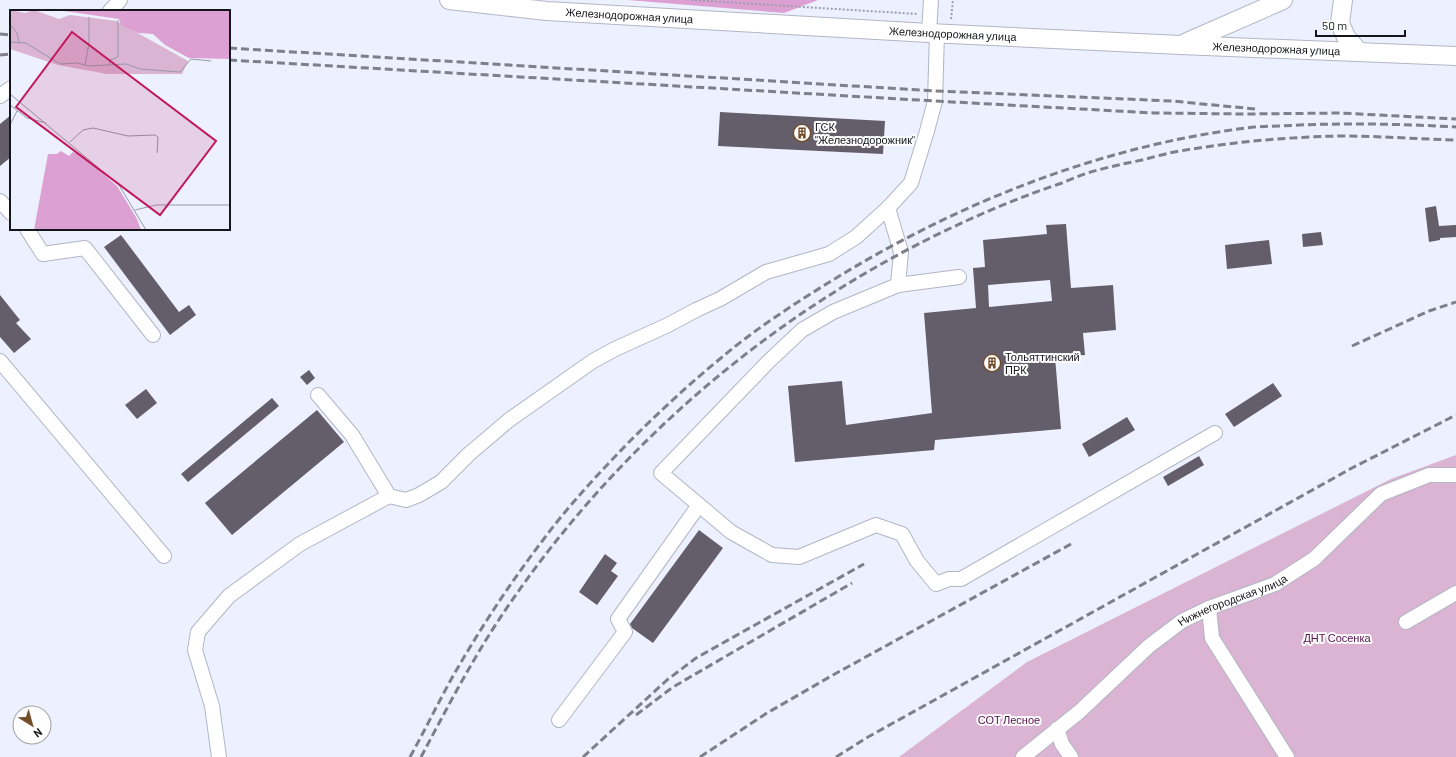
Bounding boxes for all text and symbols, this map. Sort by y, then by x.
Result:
street label: Железнодорожная улица [565,5,694,25]
inset map [10,10,230,230]
scale bar [1316,12,1405,38]
text: 50 m [1322,18,1347,32]
street label: Железнодорожная улица [889,24,1018,43]
street label: Железнодорожная улица [1212,39,1341,57]
place label: ГСК "Железнодорожник" [815,120,915,146]
building icon: ГСК "Железнодорожник" [792,123,812,143]
place label: Тольяттинский ПРК [1005,350,1080,376]
building icon: Тольяттинский ПРК [982,353,1002,373]
street label: Нижнегородская улица [1175,571,1290,628]
park label: ДНТ Сосенка [1303,631,1371,644]
north arrow [12,705,52,745]
park label: СОТ Лесное [978,713,1040,726]
text: N [31,726,45,741]

